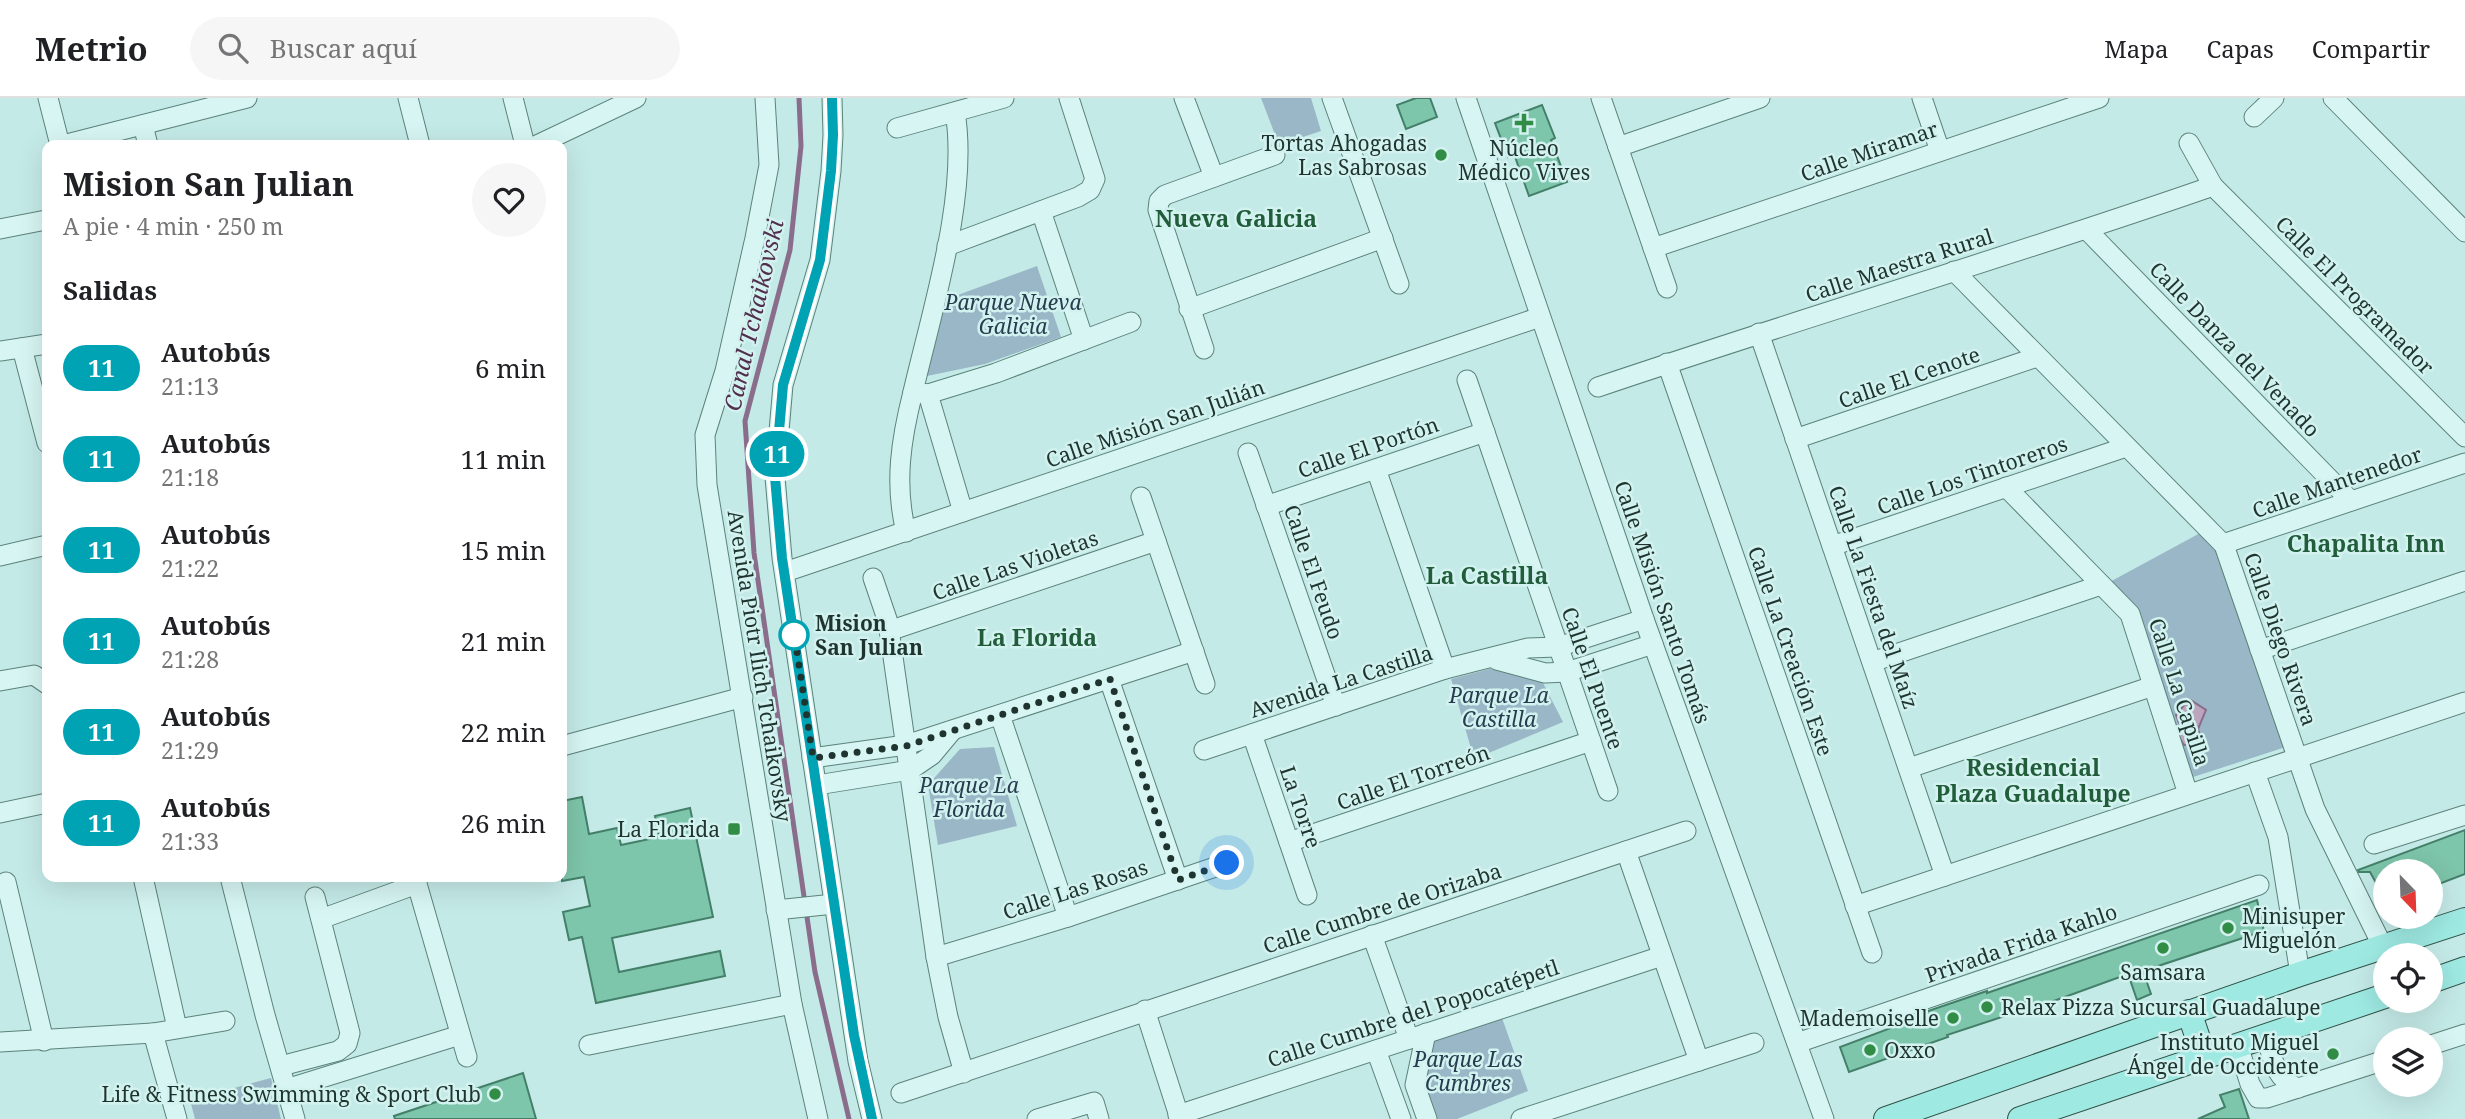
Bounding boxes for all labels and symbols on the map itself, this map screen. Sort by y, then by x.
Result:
marker: Núcleo Médico Vives [1514,113,1534,133]
street label: Calle Miramar [1797,114,1942,188]
place label: Tortas Ahogadas Las Sabrosas [1261,129,1427,181]
place label: Núcleo Médico Vives [1458,134,1590,186]
marker: Tortas Ahogadas Las Sabrosas [1433,147,1449,163]
district label: Nueva Galicia [1155,202,1317,234]
street label: Calle El Programador [2270,210,2440,380]
water label: Canal Tchaikovski [715,216,791,414]
street label: Calle Maestra Rural [1802,221,1997,309]
street label: Calle Danza del Venado [2144,255,2326,443]
park label: Parque Nueva Galicia [943,288,1082,340]
street label: Calle El Cenote [1835,340,1983,414]
street label: Calle Misión San Julián [1042,372,1268,474]
street label: Calle El Portón [1294,410,1442,484]
street label: Calle Los Tintoreros [1873,429,2071,521]
line badge: 11 [746,431,808,477]
street label: Calle Mantenedor [2248,440,2426,524]
street label: Calle Misión Santo Tomás [1608,477,1718,727]
street label: Calle La Fiesta del Maíz [1823,482,1925,712]
street label: Calle El Feudo [1278,501,1350,643]
street label: Avenida Piotr Ilich Tchaikovsky [721,508,799,824]
street label: Calle Las Violetas [928,523,1102,607]
district label: Chapalita Inn [2287,527,2445,559]
street label: Calle La Creación Este [1742,542,1840,760]
street label: Calle Diego Rivera [2238,549,2324,729]
district label: La Castilla [1426,559,1548,591]
street label: Calle El Puente [1556,603,1630,753]
place label: Mision San Julian [815,609,923,661]
street label: Calle La Capilla [2143,614,2217,770]
marker: Mision San Julian [779,620,809,650]
district label: La Florida [977,621,1097,653]
street label: Avenida La Castilla [1246,638,1436,724]
park label: Parque La Castilla [1448,681,1550,733]
street label: Calle El Torreón [1333,738,1493,816]
district label: Residencial Plaza Guadalupe [1935,751,2131,809]
street label: La Torre [1274,762,1328,852]
park label: Parque La Florida [918,771,1020,823]
place label: La Florida [617,815,720,843]
marker: La Florida [726,821,742,837]
your location [1209,845,1244,880]
street label: Calle Las Rosas [999,852,1151,926]
street label: Calle Cumbre de Orizaba [1259,856,1505,960]
north arrow [2373,859,2443,929]
street label: Privada Frida Kahlo [1921,897,2121,989]
place label: Minisuper Miguelón [2242,902,2346,954]
marker: Minisuper Miguelón [2220,920,2236,936]
marker: Samsara [2155,940,2171,956]
street label: Calle Cumbre del Popocatépetl [1264,952,1563,1073]
place label: Samsara [2120,958,2206,986]
place label: Relax Pizza Sucursal Guadalupe [2001,993,2321,1021]
marker: Relax Pizza Sucursal Guadalupe [1979,999,1995,1015]
place label: Mademoiselle [1800,1004,1939,1032]
marker: Mademoiselle [1945,1010,1961,1026]
place label: Instituto Miguel Ángel de Occidente [2127,1028,2319,1080]
place label: Oxxo [1884,1036,1936,1064]
marker: Oxxo [1862,1042,1878,1058]
park label: Parque Las Cumbres [1412,1045,1523,1097]
marker: Instituto Miguel Ángel de Occidente [2325,1046,2341,1062]
place label: Life & Fitness Swimming & Sport Club [101,1080,481,1108]
marker: Life & Fitness Swimming & Sport Club [487,1086,503,1102]

